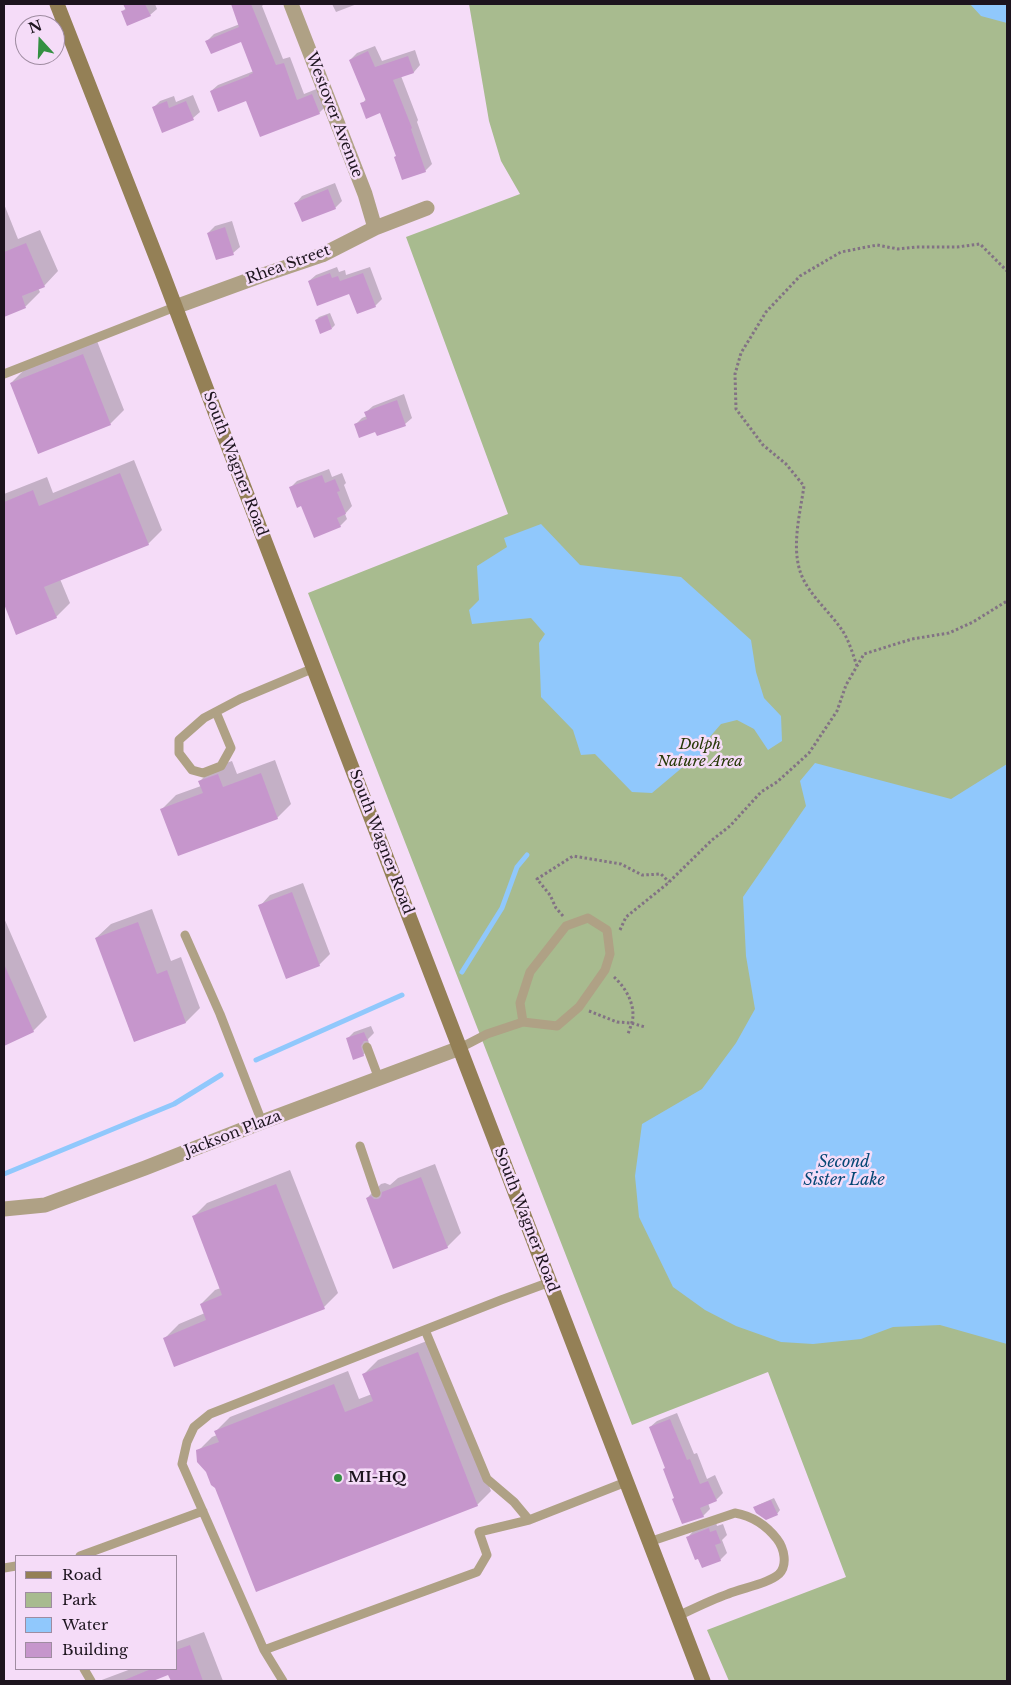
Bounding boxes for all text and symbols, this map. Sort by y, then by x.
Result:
north arrow [15,15,65,65]
text: N [26,16,44,38]
street label: Westover Avenue [302,50,366,180]
street label: Rhea Street [243,241,333,289]
street label: South Wagner Road [199,389,271,539]
park label: Dolph Nature Area [657,736,743,771]
street label: South Wagner Road [345,767,417,917]
street label: Jackson Plaza [182,1107,284,1161]
street label: South Wagner Road [490,1145,562,1295]
water label: Second Sister Lake [803,1152,885,1190]
place label: MI-HQ [348,1469,406,1487]
marker: MI-HQ [332,1472,344,1484]
legend [15,1555,178,1670]
text: Road [62,1565,102,1584]
text: Park [62,1590,97,1609]
text: Water [62,1615,108,1634]
text: Building [62,1640,128,1659]

